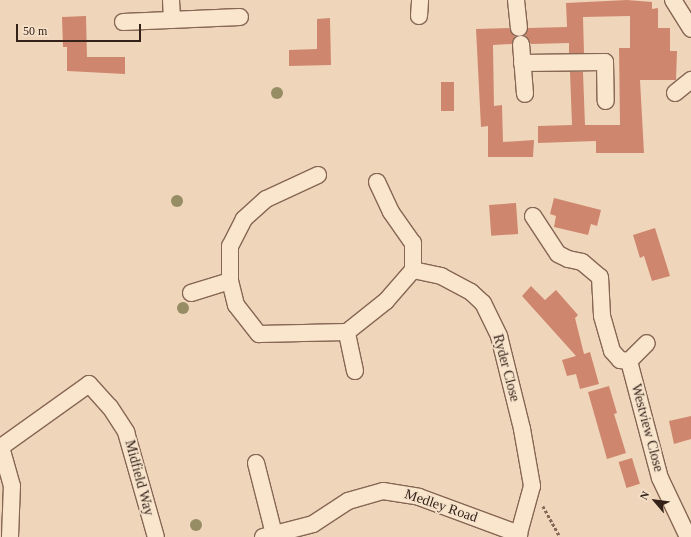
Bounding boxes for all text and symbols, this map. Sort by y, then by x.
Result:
scale bar [18,16,143,42]
text: 50 m [23,24,47,38]
street label: Ryder Close [489,332,523,404]
street label: Westview Close [627,382,667,474]
street label: Midfield Way [121,438,157,518]
north arrow [635,481,675,521]
street label: Medley Road [402,486,480,526]
text: N [637,489,652,502]

